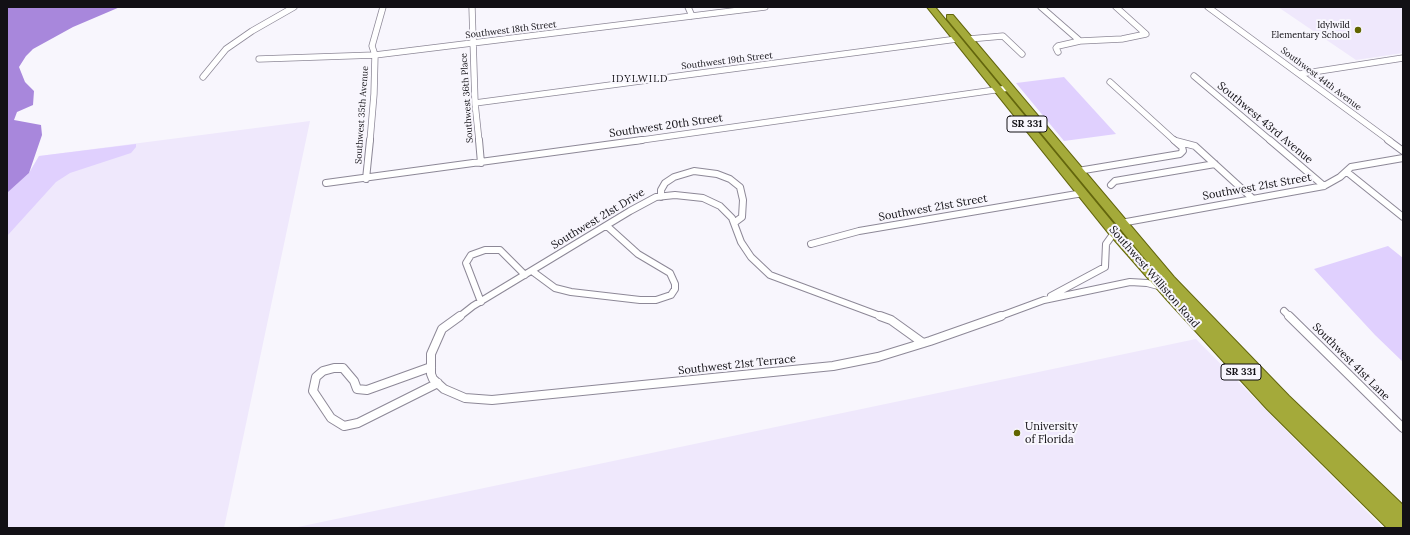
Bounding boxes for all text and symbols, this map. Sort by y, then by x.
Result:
street label: Southwest 18th Street [465,19,557,41]
place label: Idylwild Elementary School [1271,20,1350,41]
marker: Idylwild Elementary School [1353,25,1363,35]
street label: Southwest 44th Avenue [1279,45,1363,113]
street label: Southwest 19th Street [681,50,773,72]
street label: Southwest 36th Place [458,53,476,143]
street label: Southwest 35th Avenue [353,66,371,164]
district label: IDYLWILD [612,73,668,85]
street label: Southwest 43rd Avenue [1215,79,1315,167]
street label: Southwest 20th Street [608,111,724,141]
road number: SR 331 [1007,116,1047,132]
street label: Southwest 21st Street [1202,171,1312,203]
street label: Southwest 21st Drive [549,186,647,252]
street label: Southwest 21st Street [878,192,988,224]
street label: Southwest Williston Road [1106,223,1202,331]
street label: Southwest 41st Lane [1310,321,1392,403]
street label: Southwest 21st Terrace [677,352,797,378]
road number: SR 331 [1221,364,1261,380]
place label: University of Florida [1025,420,1078,446]
marker: University of Florida [1012,428,1022,438]

